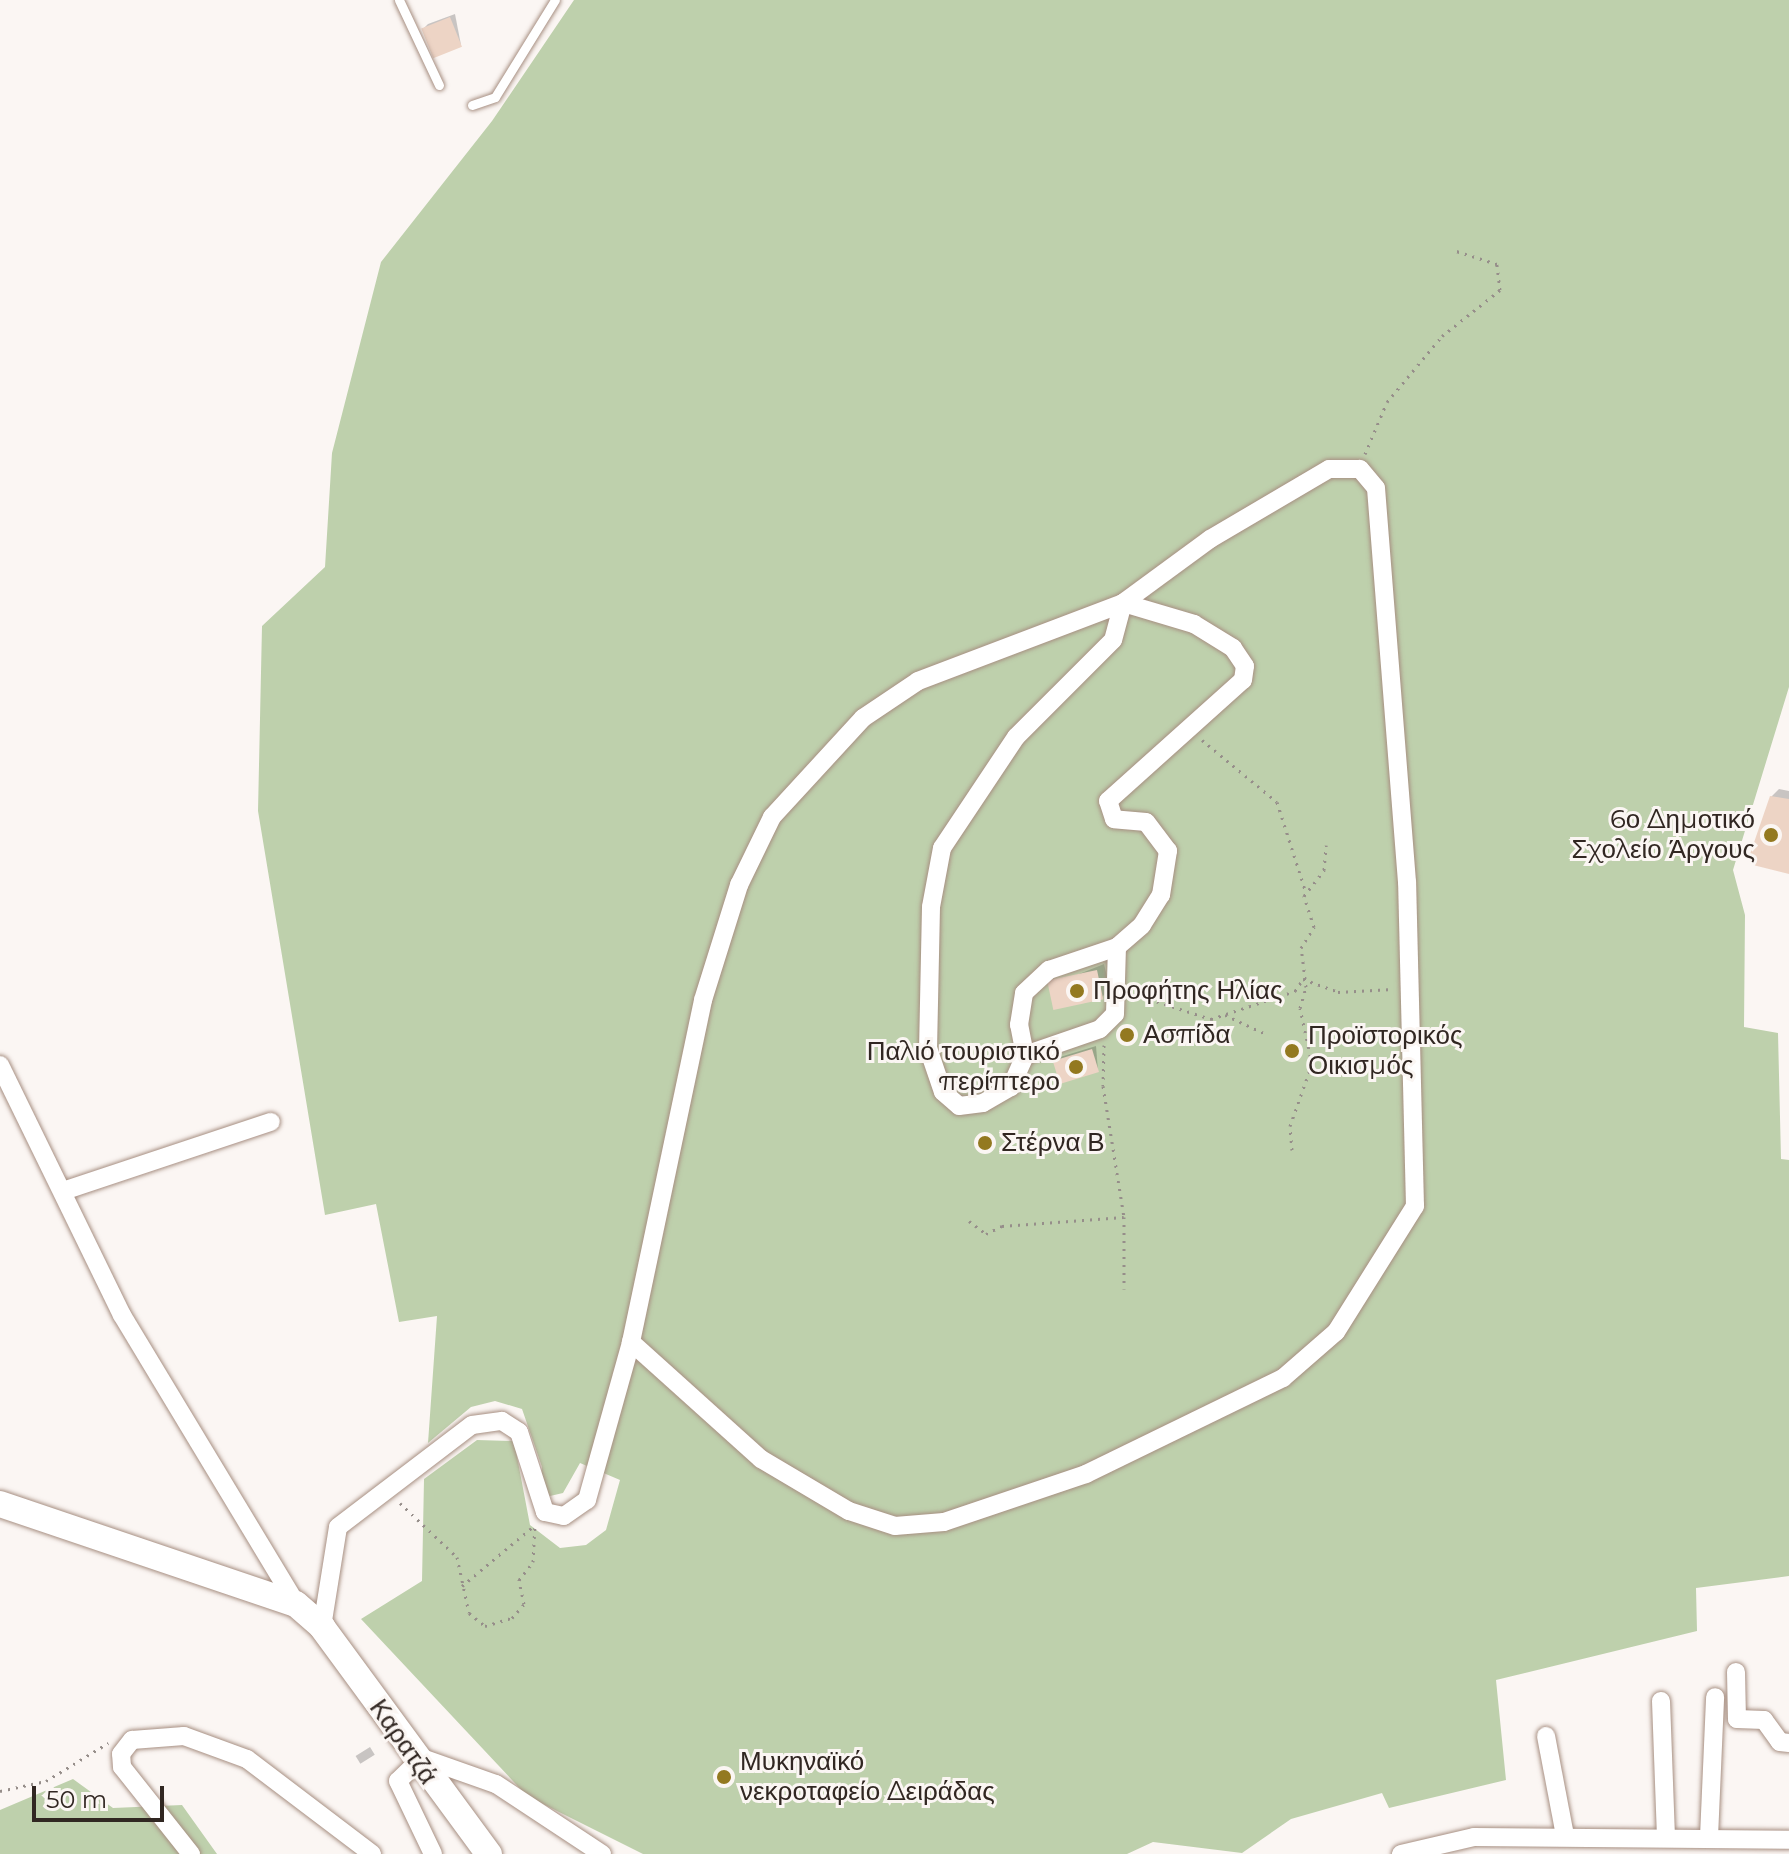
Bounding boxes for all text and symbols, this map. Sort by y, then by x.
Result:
place label: 6ο Δημοτικό Σχολείο Άργους [1571,804,1755,866]
marker: 6ο Δημοτικό Σχολείο Άργους [1762,826,1780,844]
place label: Προφήτης Ηλίας [1093,975,1283,1007]
marker: Προφήτης Ηλίας [1068,982,1086,1000]
place label: Ασπίδα [1143,1019,1230,1051]
place label: Προϊστορικός Οικισμός [1308,1020,1462,1082]
marker: Ασπίδα [1118,1026,1136,1044]
place label: Παλιό τουριστικό περίπτερο [867,1036,1060,1098]
marker: Προϊστορικός Οικισμός [1283,1042,1301,1060]
marker: Παλιό τουριστικό περίπτερο [1067,1058,1085,1076]
place label: Στέρνα Β [1001,1127,1105,1159]
marker: Στέρνα Β [976,1134,994,1152]
street label: Καρατζά [363,1694,443,1790]
place label: Μυκηναϊκό νεκροταφείο Δειράδας [740,1746,995,1808]
marker: Μυκηναϊκό νεκροταφείο Δειράδας [715,1768,733,1786]
scale bar [36,1770,168,1820]
text: 50 m [46,1785,107,1814]

